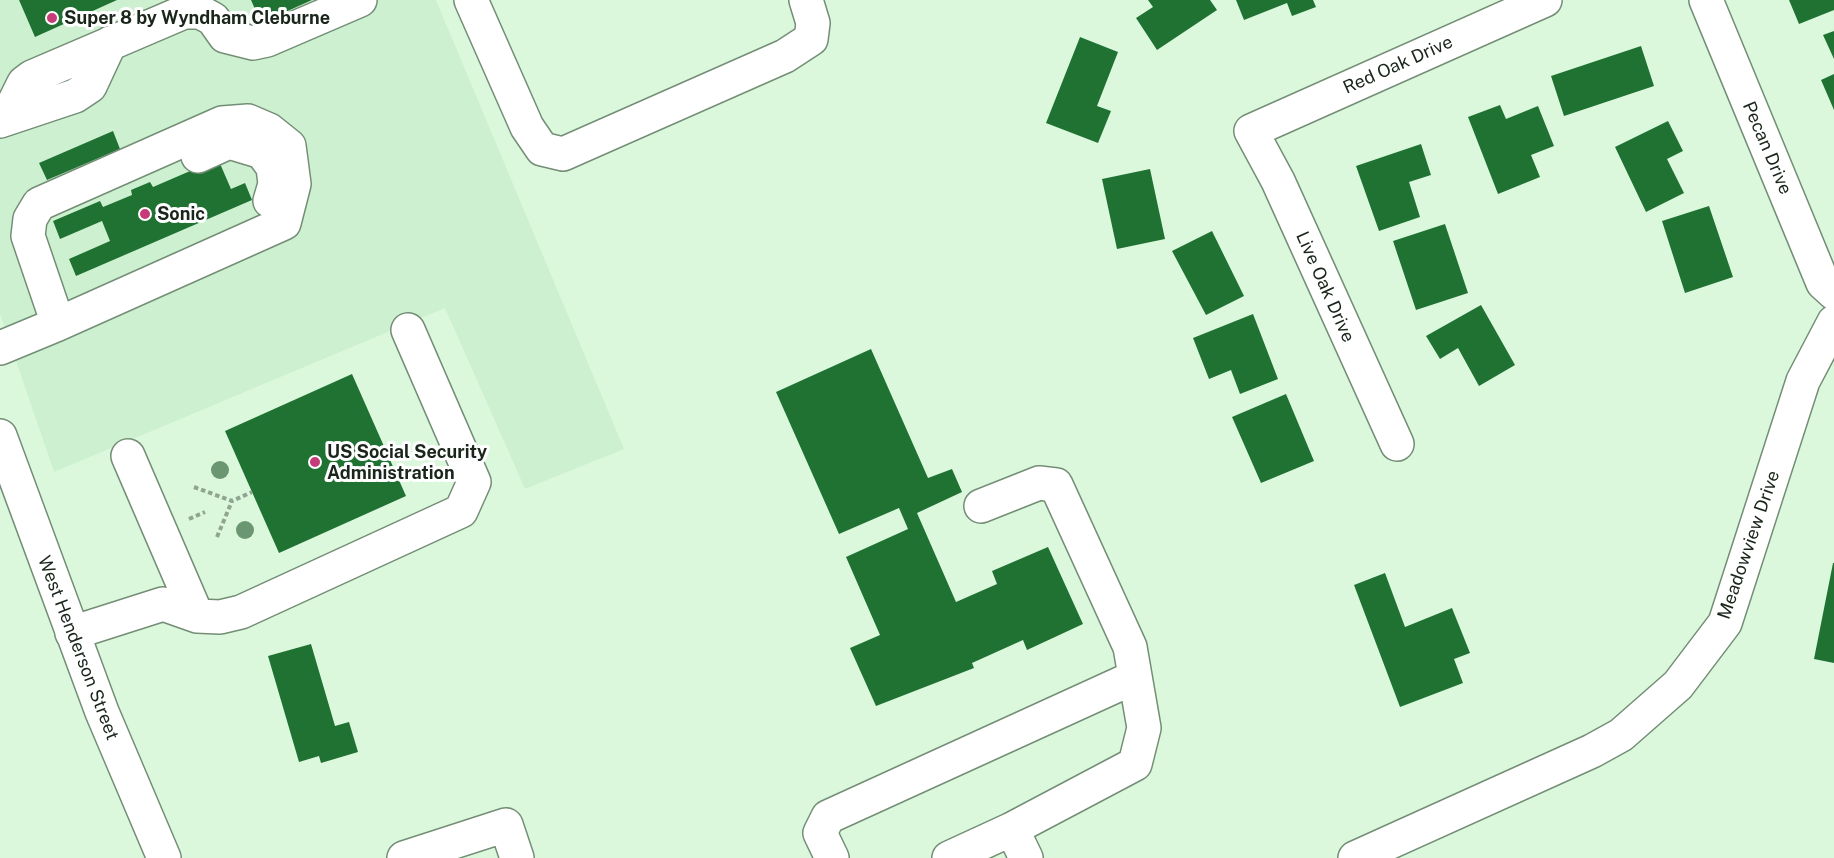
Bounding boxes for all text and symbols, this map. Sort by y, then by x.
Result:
place label: Super 8 by Wyndham Cleburne [64,7,330,29]
marker: Super 8 by Wyndham Cleburne [45,11,59,25]
street label: Red Oak Drive [1340,31,1456,99]
street label: Pecan Drive [1738,98,1796,198]
place label: Sonic [157,203,205,225]
marker: Sonic [138,207,152,221]
street label: Live Oak Drive [1291,228,1359,346]
place label: US Social Security Administration [327,441,487,484]
marker: US Social Security Administration [308,455,322,469]
street label: Meadowview Drive [1713,468,1785,622]
street label: West Henderson Street [33,553,123,743]

